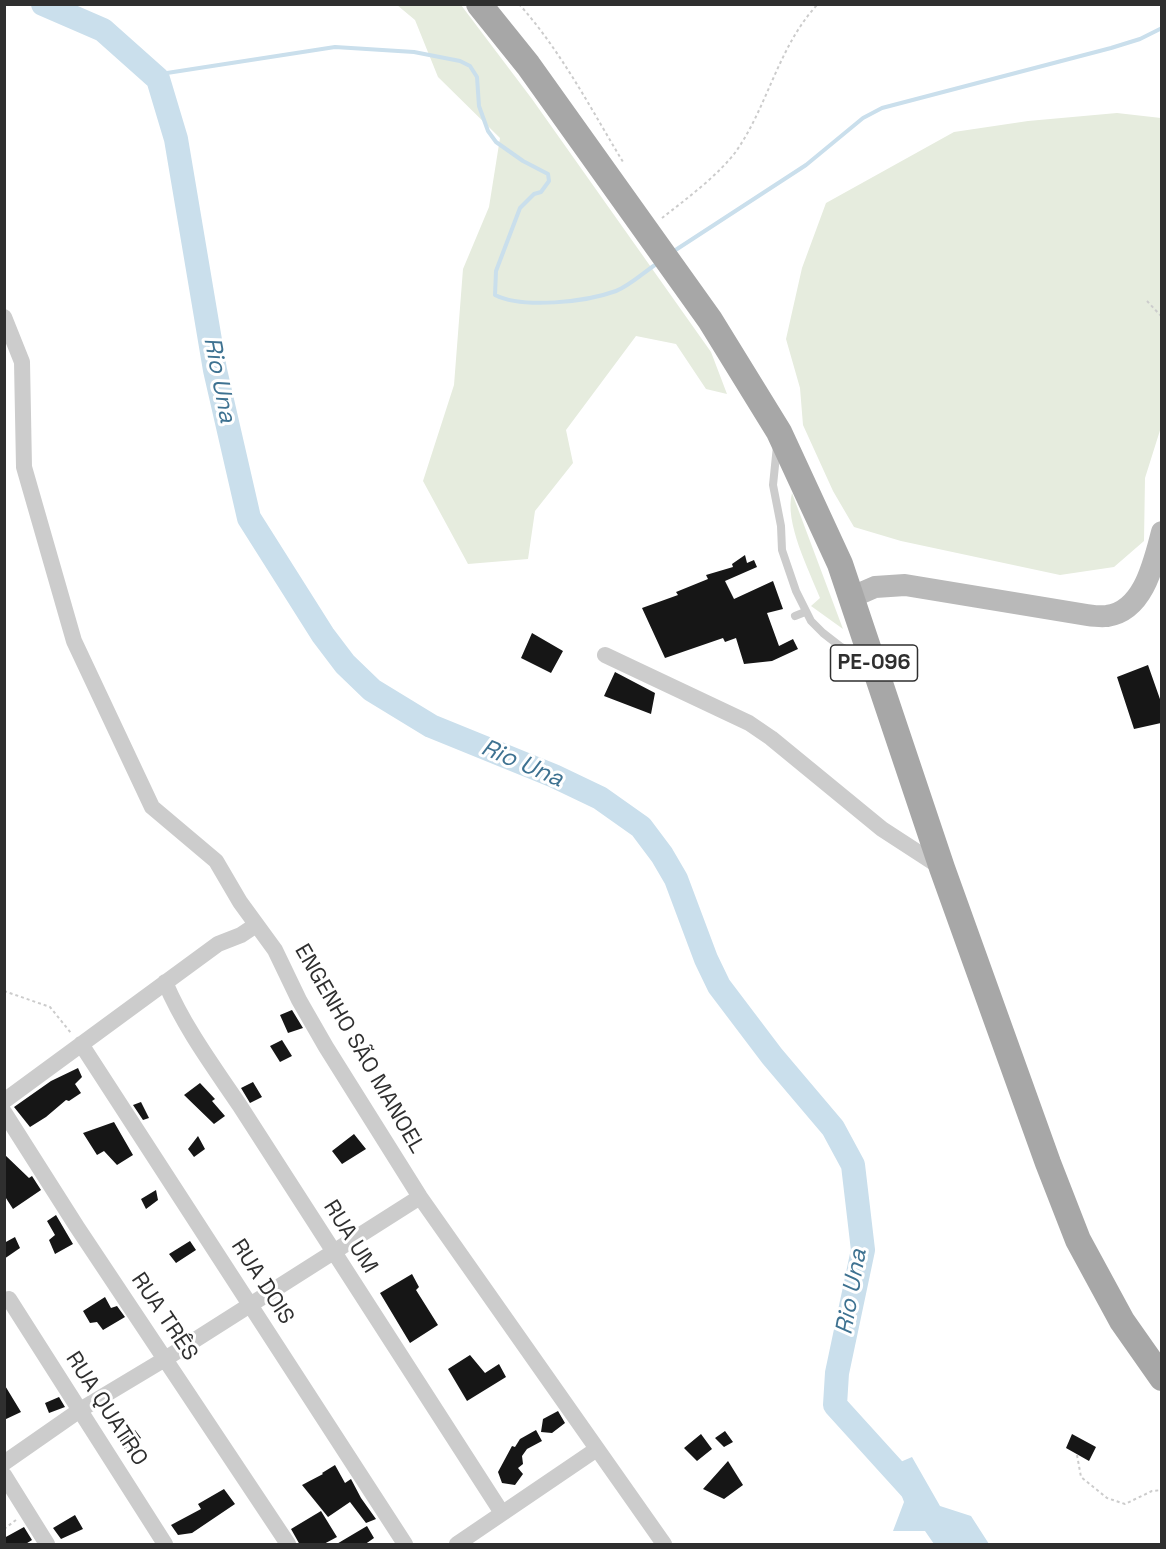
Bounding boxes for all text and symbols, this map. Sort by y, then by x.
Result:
water label: Rio Una [197,335,241,425]
road number: PE-096 [830,645,918,681]
water label: Rio Una [477,734,567,794]
street label: ENGENHO SÃO MANOEL [288,940,430,1158]
street label: RUA UM [317,1195,383,1279]
street label: RUA DOIS [225,1235,299,1329]
water label: Rio Una [830,1247,874,1337]
street label: RUA TRÊS [125,1268,203,1366]
street label: RUA QUATRO [59,1347,153,1471]

